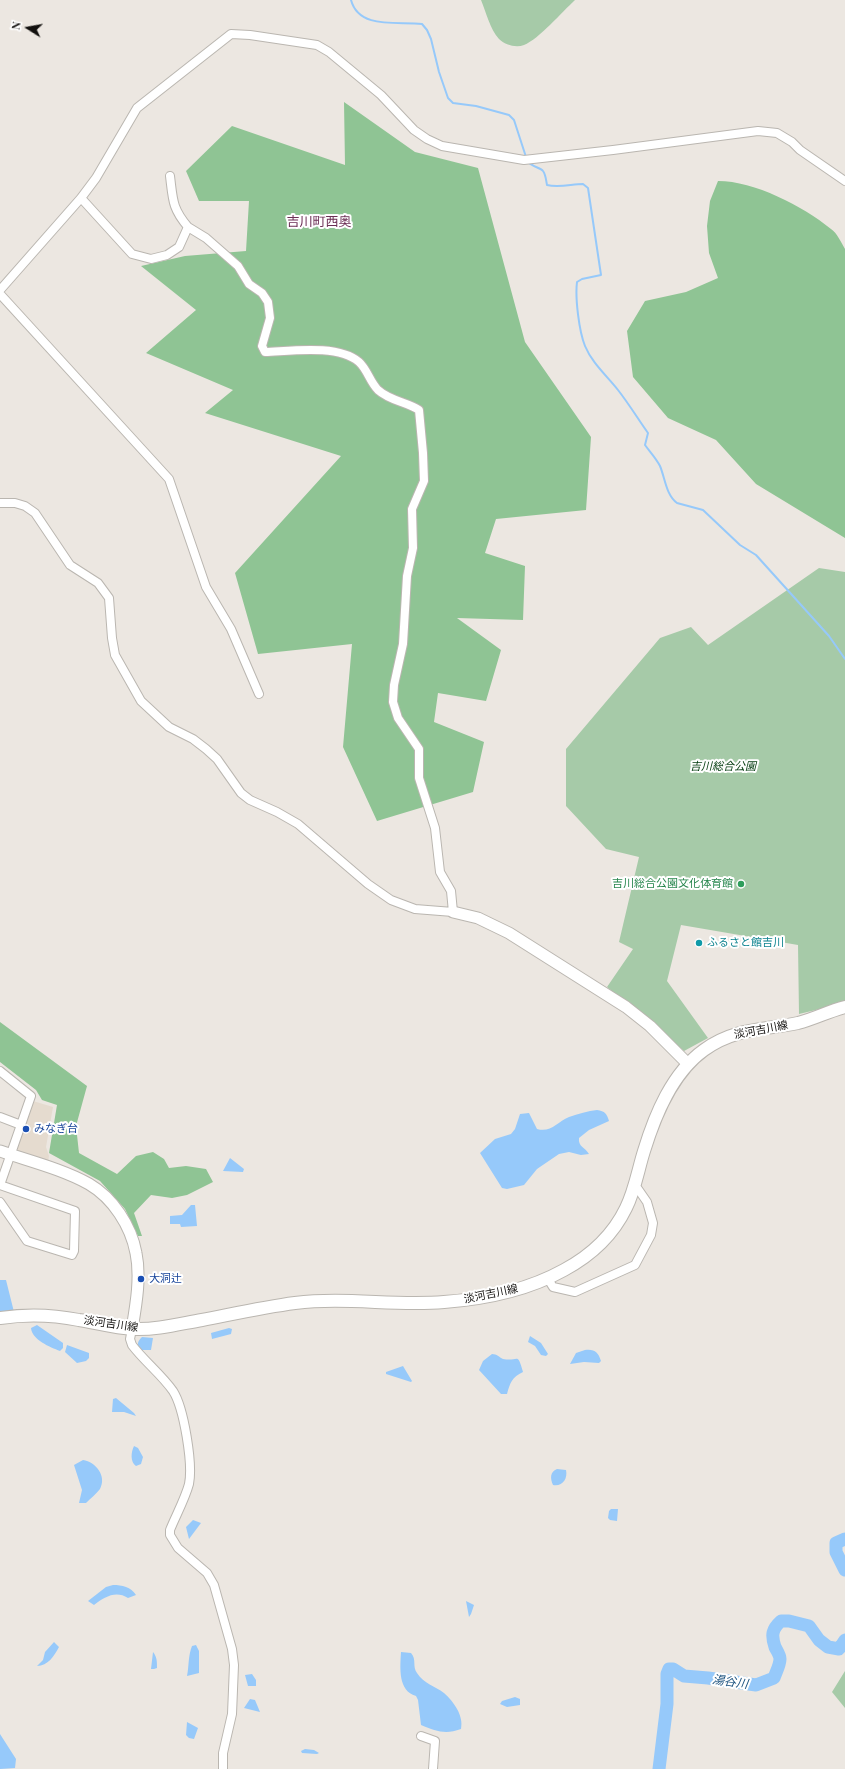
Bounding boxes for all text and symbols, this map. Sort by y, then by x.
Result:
north arrow [8,8,48,48]
text: N [8,20,24,31]
district label: 吉川町西奥 [287,214,351,230]
park label: 吉川総合公園 [690,760,756,774]
place label: 吉川総合公園文化体育館 [612,877,733,891]
marker: 吉川総合公園文化体育館 [736,879,746,889]
place label: ふるさと館吉川 [707,936,784,950]
marker: ふるさと館吉川 [694,938,704,948]
street label: 淡河吉川線 [733,1018,789,1042]
place label: みなぎ台 [34,1122,78,1136]
marker: みなぎ台 [21,1124,31,1134]
place label: 大洞辻 [149,1272,182,1286]
marker: 大洞辻 [136,1274,146,1284]
street label: 淡河吉川線 [463,1282,519,1306]
street label: 淡河吉川線 [83,1314,139,1334]
water label: 湯谷川 [711,1672,749,1692]

